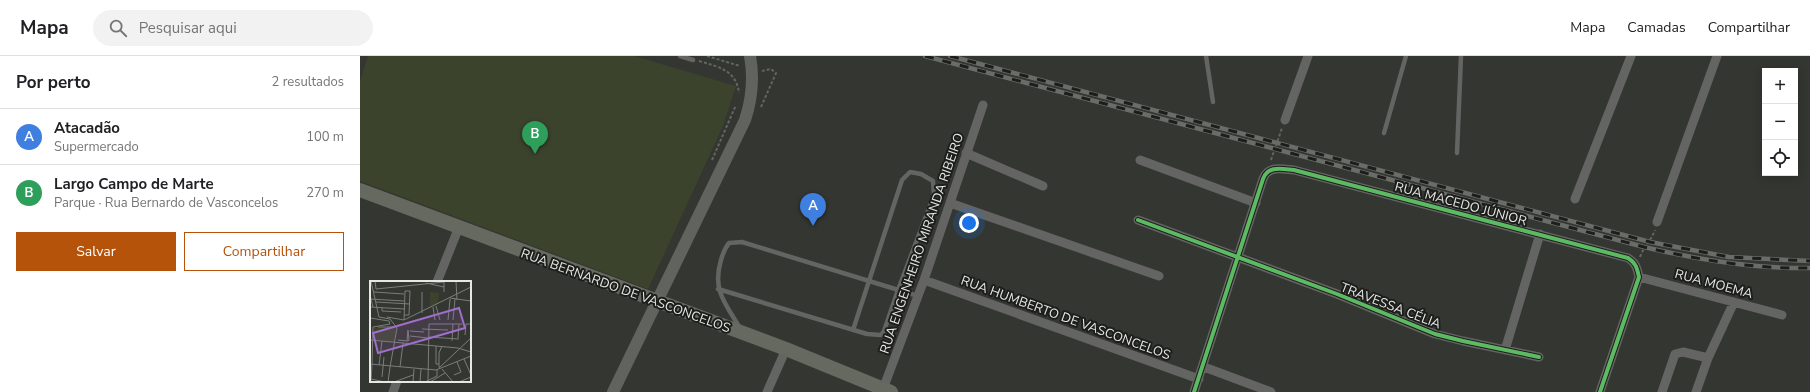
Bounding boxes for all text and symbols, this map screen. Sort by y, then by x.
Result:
search box [93,10,373,46]
text: Mapa [20,15,69,41]
icon: search [107,17,129,39]
text: Pesquisar aqui [139,18,237,38]
text: Mapa [1570,18,1605,37]
text: Camadas [1627,18,1686,37]
text: Compartilhar [1708,18,1790,37]
map controls [1762,68,1798,176]
button: + [1762,68,1798,104]
text: Por perto [16,71,91,94]
text: 2 resultados [272,73,344,91]
button: − [1762,104,1798,140]
text: Atacadão [54,118,120,138]
pin: B [522,121,548,154]
text: A [24,128,34,146]
text: 100 m [306,128,344,146]
street label: RUA ENGENHEIRO MIRANDA RIBEIRO [876,131,968,356]
text: Supermercado [54,138,139,156]
button: locate [1762,140,1798,176]
text: Largo Campo de Marte [54,174,214,194]
street label: RUA MACEDO JÚNIOR [1393,177,1529,230]
text: B [25,184,33,202]
text: 270 m [306,184,344,202]
pin: A [800,193,826,226]
text: Parque · Rua Bernardo de Vasconcelos [54,194,278,212]
your location [959,213,979,233]
button: Salvar [16,232,176,271]
button: Compartilhar [184,232,344,271]
street label: RUA BERNARDO DE VASCONCELOS [518,245,733,337]
street label: RUA MOEMA [1673,265,1755,303]
street label: RUA HUMBERTO DE VASCONCELOS [958,272,1173,364]
street label: TRAVESSA CÉLIA [1338,278,1444,334]
inset map [370,281,471,382]

